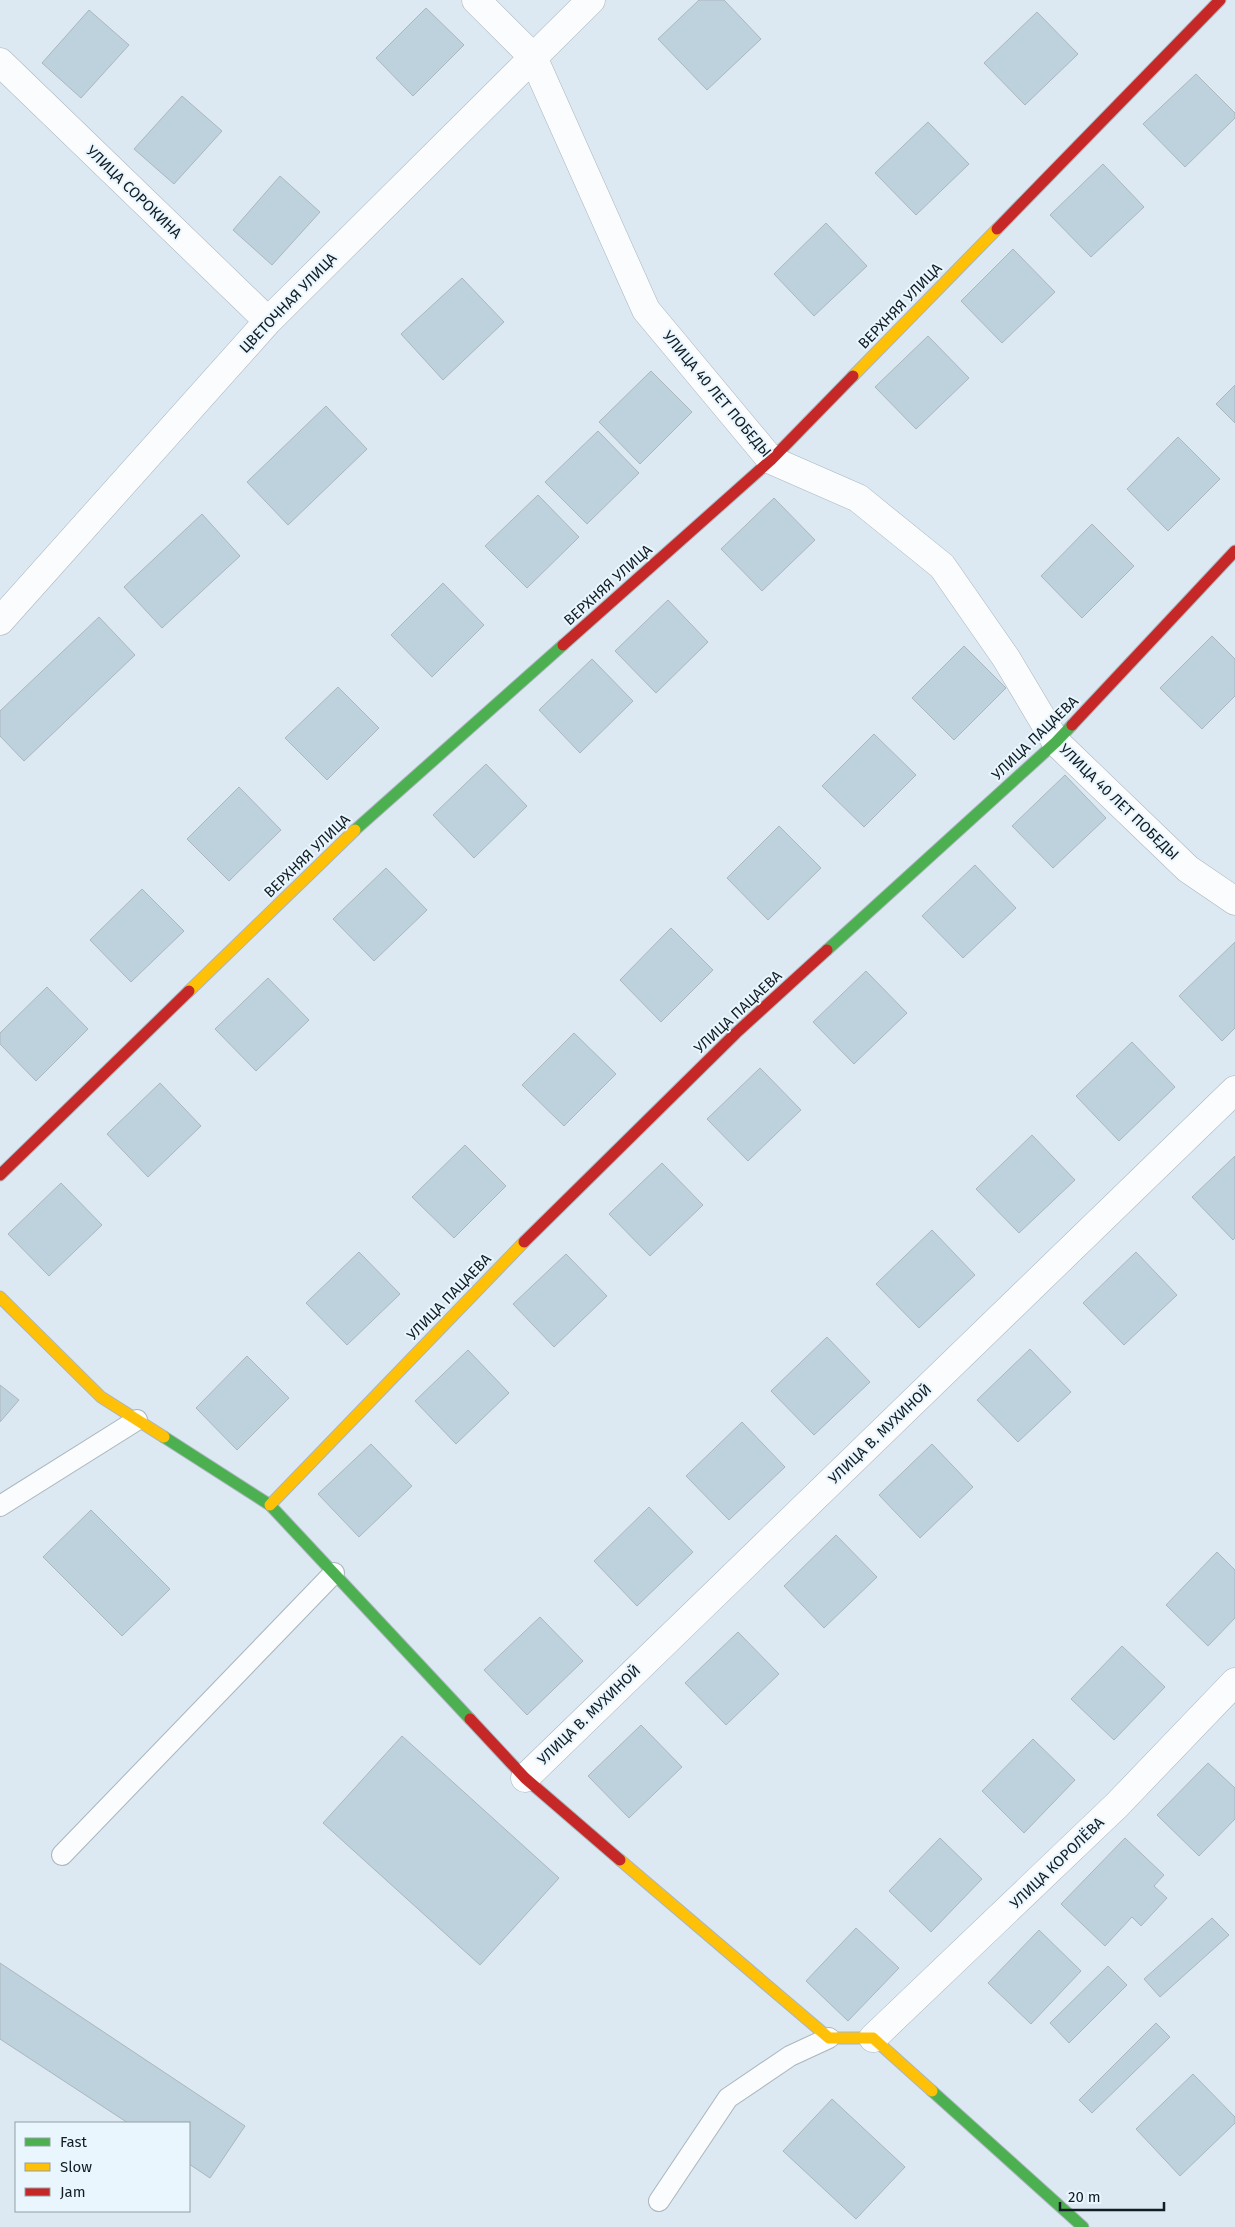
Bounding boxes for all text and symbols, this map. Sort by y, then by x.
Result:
street label: УЛИЦА СОРОКИНА [82,142,186,242]
street label: ЦВЕТОЧНАЯ УЛИЦА [236,249,341,357]
street label: ВЕРХНЯЯ УЛИЦА [855,259,946,353]
street label: УЛИЦА 40 ЛЕТ ПОБЕДЫ [659,327,775,461]
street label: ВЕРХНЯЯ УЛИЦА [560,540,656,629]
street label: УЛИЦА ПАЦАЕВА [988,692,1082,784]
street label: УЛИЦА 40 ЛЕТ ПОБЕДЫ [1056,740,1182,864]
street label: ВЕРХНЯЯ УЛИЦА [260,810,354,901]
street label: УЛИЦА ПАЦАЕВА [690,966,786,1057]
street label: УЛИЦА ПАЦАЕВА [403,1250,495,1344]
street label: УЛИЦА В. МУХИНОЙ [825,1380,935,1488]
street label: УЛИЦА В. МУХИНОЙ [534,1661,644,1769]
street label: УЛИЦА КОРОЛЁВА [1006,1813,1108,1912]
legend [15,2122,190,2212]
text: Fast [60,2133,87,2151]
text: Slow [60,2158,92,2176]
scale bar [1060,2180,1164,2212]
text: Jam [60,2183,86,2201]
text: 20 m [1068,2188,1101,2206]

